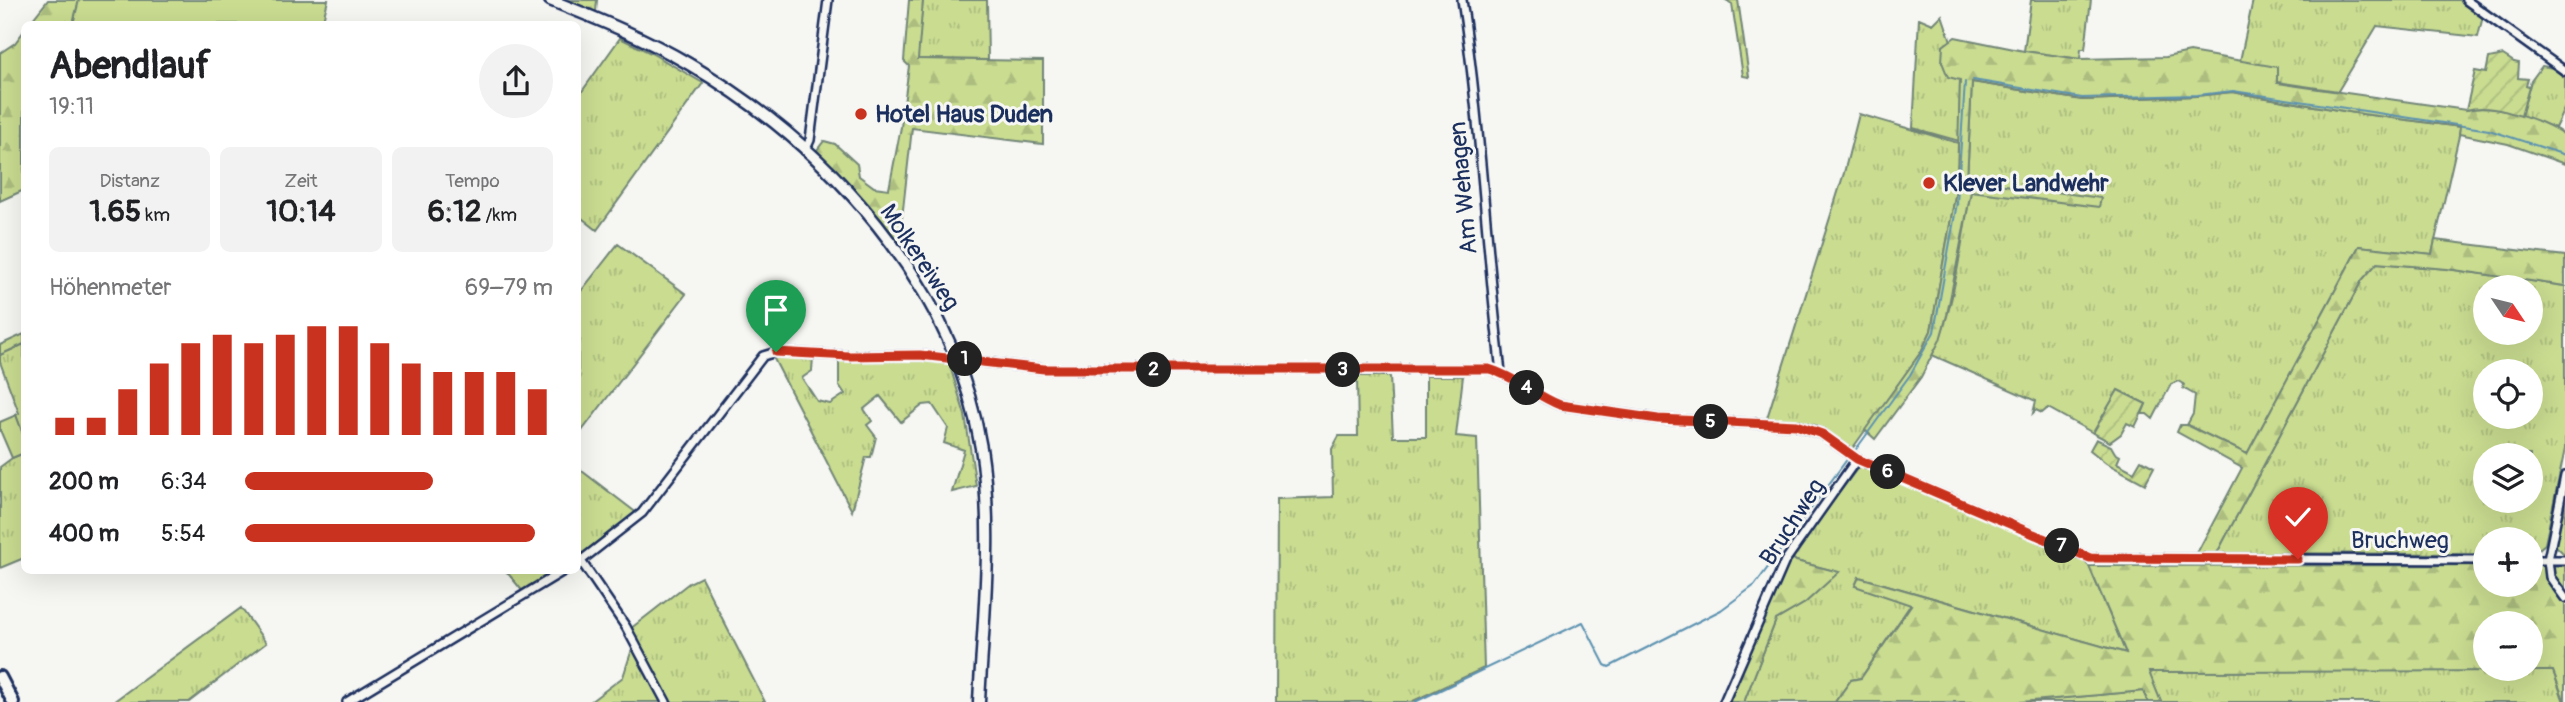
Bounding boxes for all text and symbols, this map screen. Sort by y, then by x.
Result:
text: Abendlauf [49,42,211,90]
button: share [479,44,553,118]
text: 19:11 [49,92,94,121]
place label: Hotel Haus Duden [875,100,1053,129]
marker: Hotel Haus Duden [853,106,869,122]
street label: Am Wehagen [1443,120,1484,256]
text: Distanz [99,169,160,193]
text: Zeit [284,169,318,193]
text: Tempo [445,169,500,193]
place label: Klever Landwehr [1943,169,2109,198]
marker: Klever Landwehr [1921,175,1937,191]
text: 1.65 [89,193,141,230]
text: 10:14 [266,193,336,230]
text: 6:12 [427,193,481,230]
street label: Molkereiweg [873,199,966,316]
text: km [141,203,170,227]
text: /km [481,203,517,227]
text: Höhenmeter [49,273,171,302]
text: 69–79 m [465,273,553,302]
north arrow [2473,275,2543,345]
map controls [2473,275,2543,681]
pin [746,280,806,352]
icon: arrive [757,291,795,329]
pin: 1 [948,342,982,376]
text: 1 [961,346,968,370]
pin: 2 [1136,352,1172,388]
pin: 3 [1326,352,1360,388]
text: 2 [1148,357,1159,381]
text: 3 [1337,357,1348,381]
button: locate [2473,359,2543,429]
pin: 4 [1510,370,1544,406]
text: 4 [1521,375,1532,399]
pin: 5 [1694,404,1728,440]
text: 5 [1705,409,1716,433]
button: layers [2473,443,2543,513]
pin: 6 [1870,454,1906,490]
text: 6 [1882,459,1893,483]
text: 200 m [49,467,119,496]
text: 6:34 [161,467,207,496]
street label: Bruchweg [1754,473,1831,571]
pin [2268,487,2328,559]
icon: check [2279,498,2317,536]
text: 400 m [49,519,119,548]
text: 5:54 [161,519,205,548]
street label: Bruchweg [2351,526,2449,555]
button: + [2473,527,2543,597]
pin: 7 [2044,528,2080,564]
text: 7 [2056,533,2067,557]
button: − [2473,611,2543,681]

